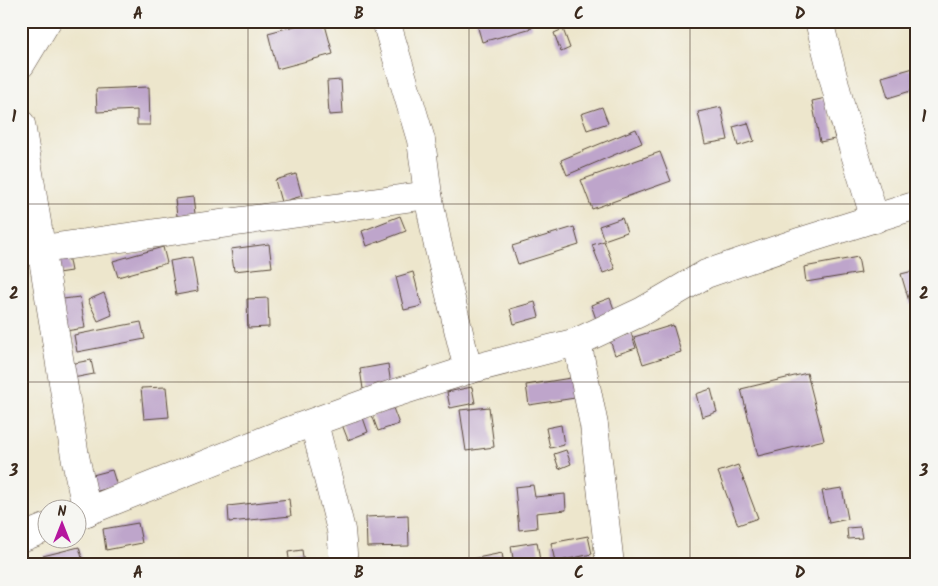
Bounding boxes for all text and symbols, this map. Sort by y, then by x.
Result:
text: A [133,2,143,27]
text: B [354,2,364,27]
text: C [574,2,584,27]
text: D [795,2,806,27]
text: 1 [12,105,17,130]
text: 1 [922,105,927,130]
text: 2 [9,282,19,307]
text: 2 [919,282,929,307]
text: 3 [9,459,19,484]
text: 3 [919,459,929,484]
north arrow [38,498,88,548]
text: N [58,501,67,523]
text: A [133,561,143,586]
text: B [354,561,364,586]
text: C [574,561,584,586]
text: D [795,561,806,586]

